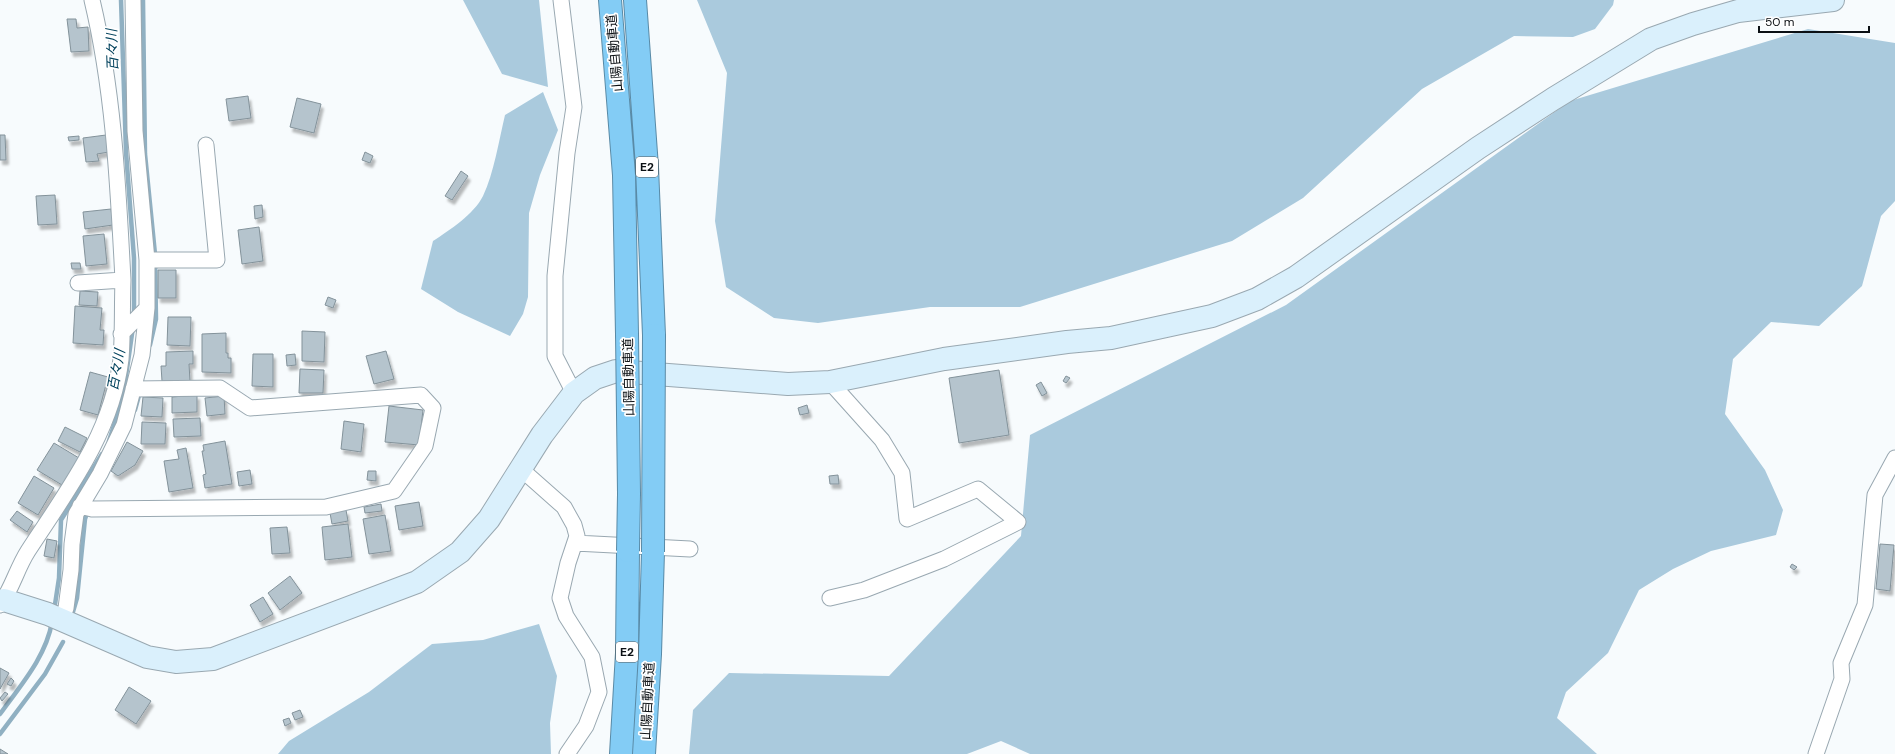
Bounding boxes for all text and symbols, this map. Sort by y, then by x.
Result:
scale bar [1759,8,1869,34]
street label: 山陽自動車道 [603,13,626,93]
text: 50 m [1765,14,1794,30]
water label: 百々川 [102,27,122,71]
road number: E2 [636,157,658,177]
street label: 山陽自動車道 [619,338,638,416]
water label: 百々川 [103,346,129,392]
road number: E2 [616,642,638,662]
street label: 山陽自動車道 [637,662,658,740]

